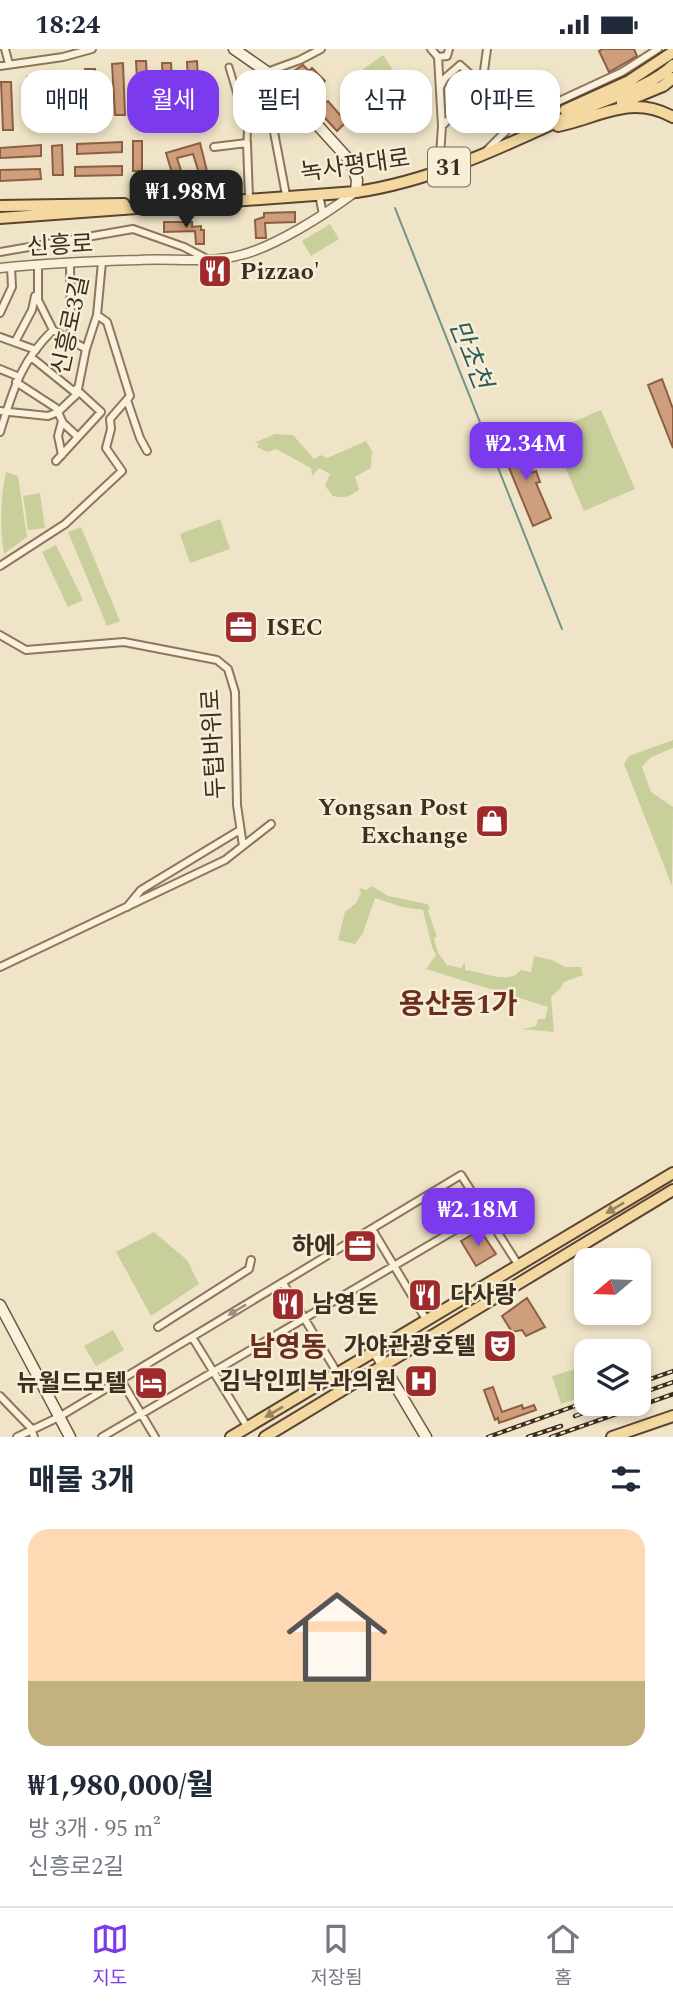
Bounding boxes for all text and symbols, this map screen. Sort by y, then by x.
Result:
text: 18:24 [35,5,100,45]
chip: 매매 [21,70,113,133]
chip: 월세 [127,70,219,133]
chip: 필터 [233,70,326,133]
chip: 신규 [340,70,432,133]
chip: 아파트 [446,70,560,133]
street label: 녹사평대로 [298,140,412,191]
road number: 31 [428,148,470,187]
pin: ₩1.98M [129,171,243,230]
text: ₩1.98M [146,175,226,210]
street label: 신흥로 [26,226,94,266]
restaurant icon: Pizzao' [196,252,234,290]
place label: Pizzao' [240,254,320,290]
street label: 신흥로3길 [43,272,99,378]
water label: 만초천 [438,314,503,398]
pin: ₩2.34M [469,423,583,482]
text: ₩2.34M [486,427,566,462]
office icon: ISEC [222,608,260,646]
place label: ISEC [266,610,323,646]
street label: 두텁바위로 [193,688,235,800]
place label: Yongsan Post Exchange [318,790,468,854]
shop icon: Yongsan Post Exchange [473,802,511,840]
district label: 용산동1가 [399,983,518,1026]
pin: ₩2.18M [421,1189,535,1248]
text: ₩2.18M [438,1193,518,1228]
one-way arrow [605,1202,624,1215]
office icon: 하에 [341,1227,379,1265]
place label: 하에 [292,1229,336,1265]
north arrow [574,1248,651,1325]
map controls [574,1248,651,1416]
restaurant icon: 다사랑 [406,1276,444,1314]
place label: 다사랑 [450,1278,516,1314]
restaurant icon: 남영돈 [269,1285,307,1323]
place label: 남영돈 [312,1287,378,1323]
one-way arrow [228,1304,247,1316]
district label: 남영동 [249,1326,327,1369]
theatre icon: 가야관광호텔 [481,1327,519,1365]
place label: 가야관광호텔 [344,1329,476,1365]
button: layers [574,1339,651,1416]
hospital icon: 김낙인피부과의원 [402,1362,440,1400]
hotel icon: 뉴월드모텔 [132,1364,170,1402]
place label: 김낙인피부과의원 [219,1364,396,1400]
place label: 뉴월드모텔 [17,1366,127,1402]
one-way arrow [265,1406,284,1418]
text: 매물 3개 [28,1458,135,1504]
icon: filters [607,1460,645,1498]
icon: home [274,1574,400,1700]
text: ₩1,980,000/월 [28,1763,214,1809]
text: 방 3개 · 95 m² [28,1812,161,1847]
text: 신흥로2길 [28,1850,124,1885]
tab: 지도 [91,1920,129,1993]
tab: 저장됨 [310,1920,363,1993]
tab: 홈 [544,1920,582,1993]

